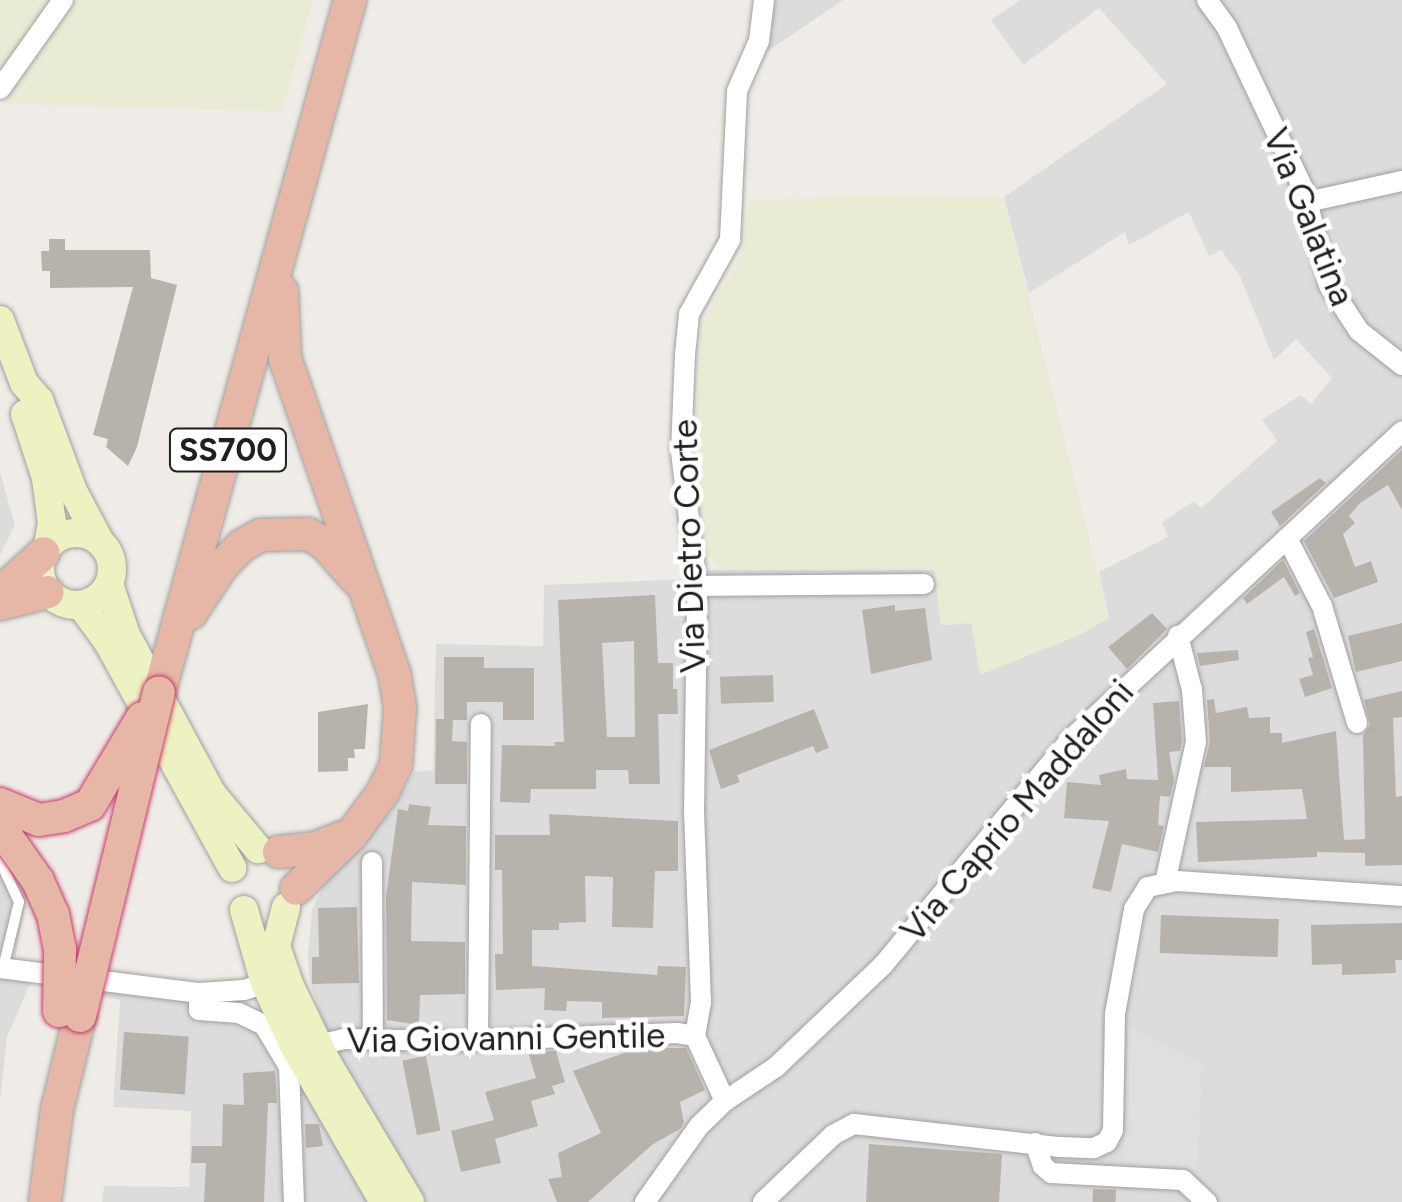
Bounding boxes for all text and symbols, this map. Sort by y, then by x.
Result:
street label: Via Galatina [1254,122,1364,312]
street label: Via Dietro Corte [664,418,714,674]
road number: SS700 [168,423,288,477]
street label: Via Caprio Maddaloni [892,671,1142,951]
street label: Via Giovanni Gentile [347,1014,665,1062]

